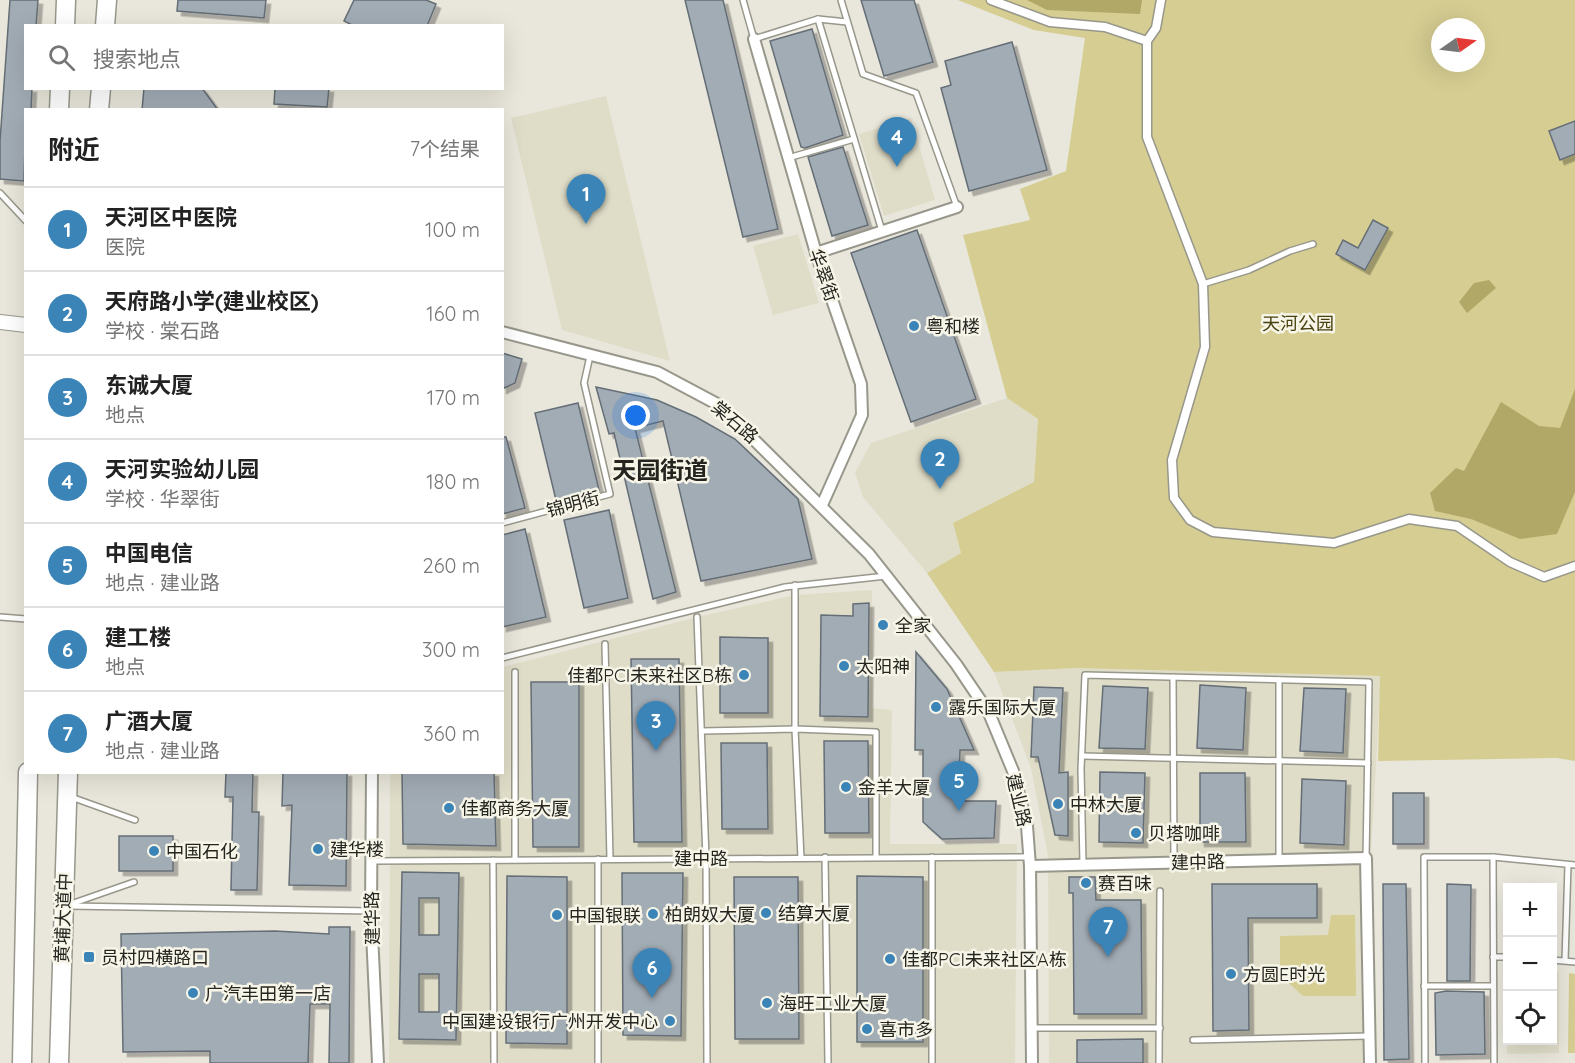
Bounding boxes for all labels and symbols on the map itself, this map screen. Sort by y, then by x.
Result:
north arrow [1431,18,1485,72]
pin: 4 [878,118,916,167]
pin: 1 [566,174,606,224]
street label: 华翠街 [804,246,844,304]
park label: 天河公园 [1262,312,1334,335]
place label: 粤和楼 [926,315,980,338]
marker: 粤和楼 [907,319,921,333]
street label: 棠石路 [707,396,763,448]
your location [621,401,650,430]
pin: 2 [920,440,960,489]
district label: 天园街道 [612,455,708,485]
street label: 锦明街 [544,486,602,522]
place label: 全家 [895,614,931,637]
marker: 全家 [876,618,890,632]
place label: 太阳神 [856,655,910,678]
marker: 太阳神 [837,659,851,673]
place label: 佳都PCI未来社区B栋 [567,664,732,687]
marker: 佳都PCI未来社区B栋 [737,668,751,682]
place label: 露乐国际大厦 [948,696,1056,719]
marker: 露乐国际大厦 [929,700,943,714]
pin: 3 [636,702,676,751]
pin: 5 [940,762,978,811]
street label: 建业路 [1002,771,1036,829]
place label: 金羊大厦 [858,776,930,799]
marker: 金羊大厦 [839,780,853,794]
place label: 中林大厦 [1070,793,1142,816]
place label: 佳都商务大厦 [461,797,569,820]
marker: 中林大厦 [1051,797,1065,811]
marker: 佳都商务大厦 [442,801,456,815]
place label: 贝塔咖啡 [1148,822,1220,845]
marker: 贝塔咖啡 [1129,826,1143,840]
place label: 建华楼 [330,838,384,861]
place label: 中国石化 [166,840,238,863]
marker: 建华楼 [311,842,325,856]
marker: 中国石化 [147,844,161,858]
street label: 建中路 [674,847,728,870]
street label: 建中路 [1171,850,1225,874]
place label: 赛百味 [1098,872,1152,895]
street label: 黄埔大道中 [50,873,76,963]
marker: 赛百味 [1079,876,1093,890]
street label: 建华路 [360,891,384,945]
place label: 结算大厦 [778,902,850,925]
place label: 柏朗奴大厦 [665,903,755,926]
place label: 中国银联 [569,904,641,927]
marker: 结算大厦 [759,906,773,920]
marker: 柏朗奴大厦 [646,907,660,921]
marker: 中国银联 [550,908,564,922]
pin: 7 [1088,908,1128,957]
place label: 员村四横路口 [101,946,209,969]
pin: 6 [632,948,672,998]
place label: 佳都PCI未来社区A栋 [902,948,1067,971]
marker: 员村四横路口 [82,950,96,964]
marker: 佳都PCI未来社区A栋 [883,952,897,966]
place label: 方圆E时光 [1243,963,1325,986]
marker: 方圆E时光 [1224,967,1238,981]
place label: 广汽丰田第一店 [205,982,331,1005]
marker: 广汽丰田第一店 [186,986,200,1000]
place label: 海旺工业大厦 [779,992,887,1015]
marker: 海旺工业大厦 [760,996,774,1010]
place label: 中国建设银行广州开发中心 [442,1010,658,1033]
marker: 中国建设银行广州开发中心 [663,1014,677,1028]
place label: 喜市多 [879,1018,933,1041]
marker: 喜市多 [860,1022,874,1036]

